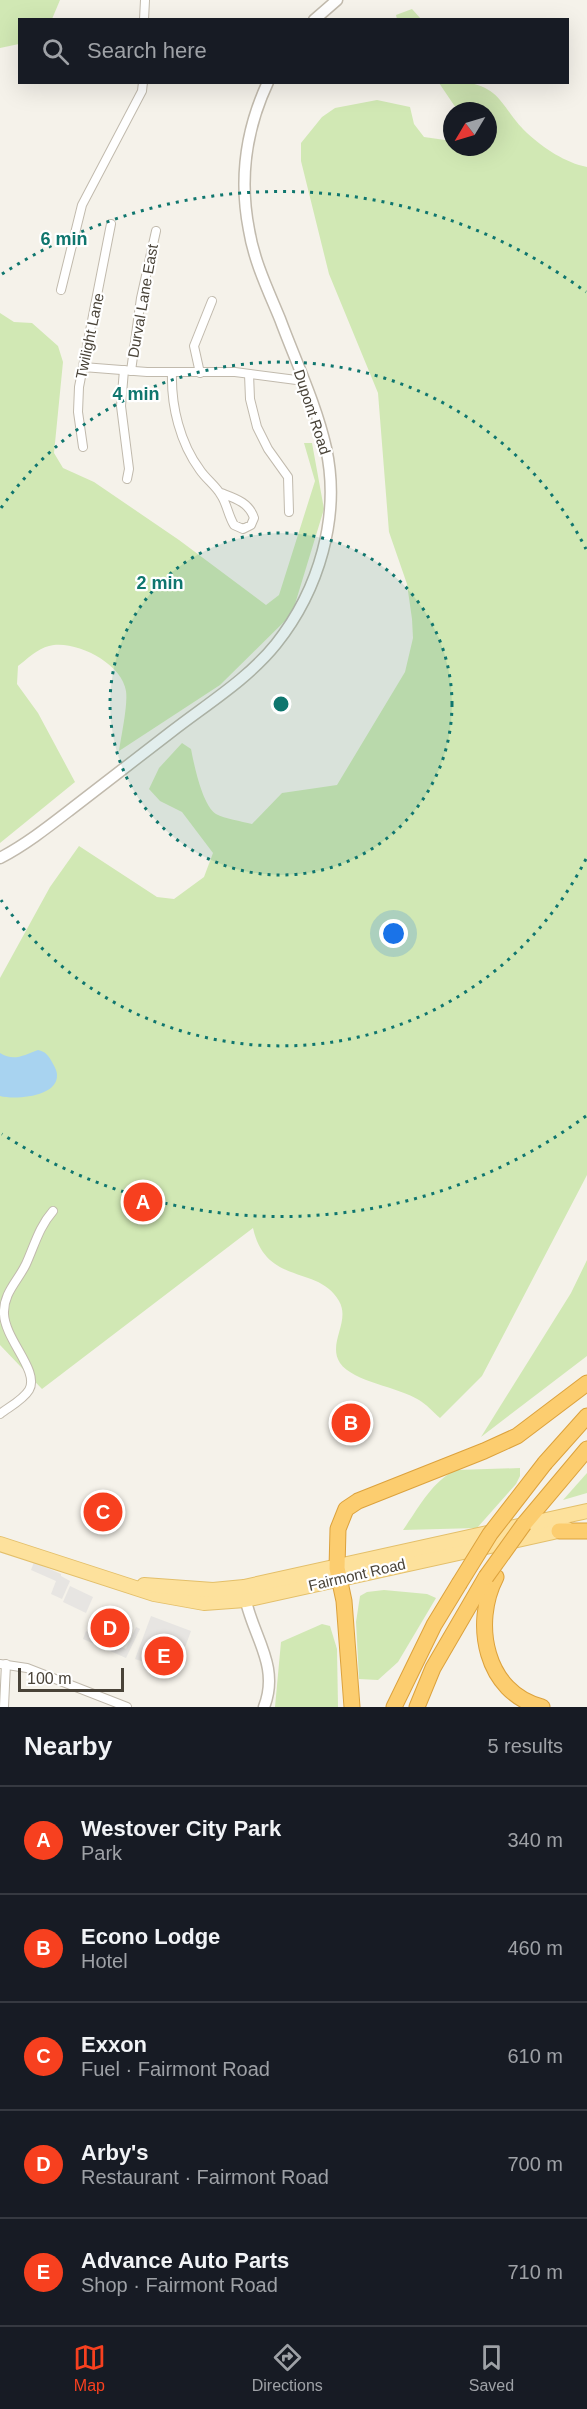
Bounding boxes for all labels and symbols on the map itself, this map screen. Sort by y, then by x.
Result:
north arrow [443,102,497,156]
text: 6 min [40,229,88,249]
street label: Durval Lane East [124,242,161,359]
street label: Twilight Lane [72,291,107,380]
street label: Dupont Road [291,367,334,457]
text: 4 min [112,384,160,404]
text: 2 min [136,573,184,593]
centre of rings [271,694,291,714]
your location [379,919,408,948]
pin: A [124,1180,162,1224]
pin: B [332,1400,370,1446]
pin: C [84,1490,122,1534]
street label: Fairmont Road [307,1555,407,1594]
pin: D [90,1606,130,1650]
pin: E [144,1634,184,1678]
scale bar [18,1665,124,1692]

